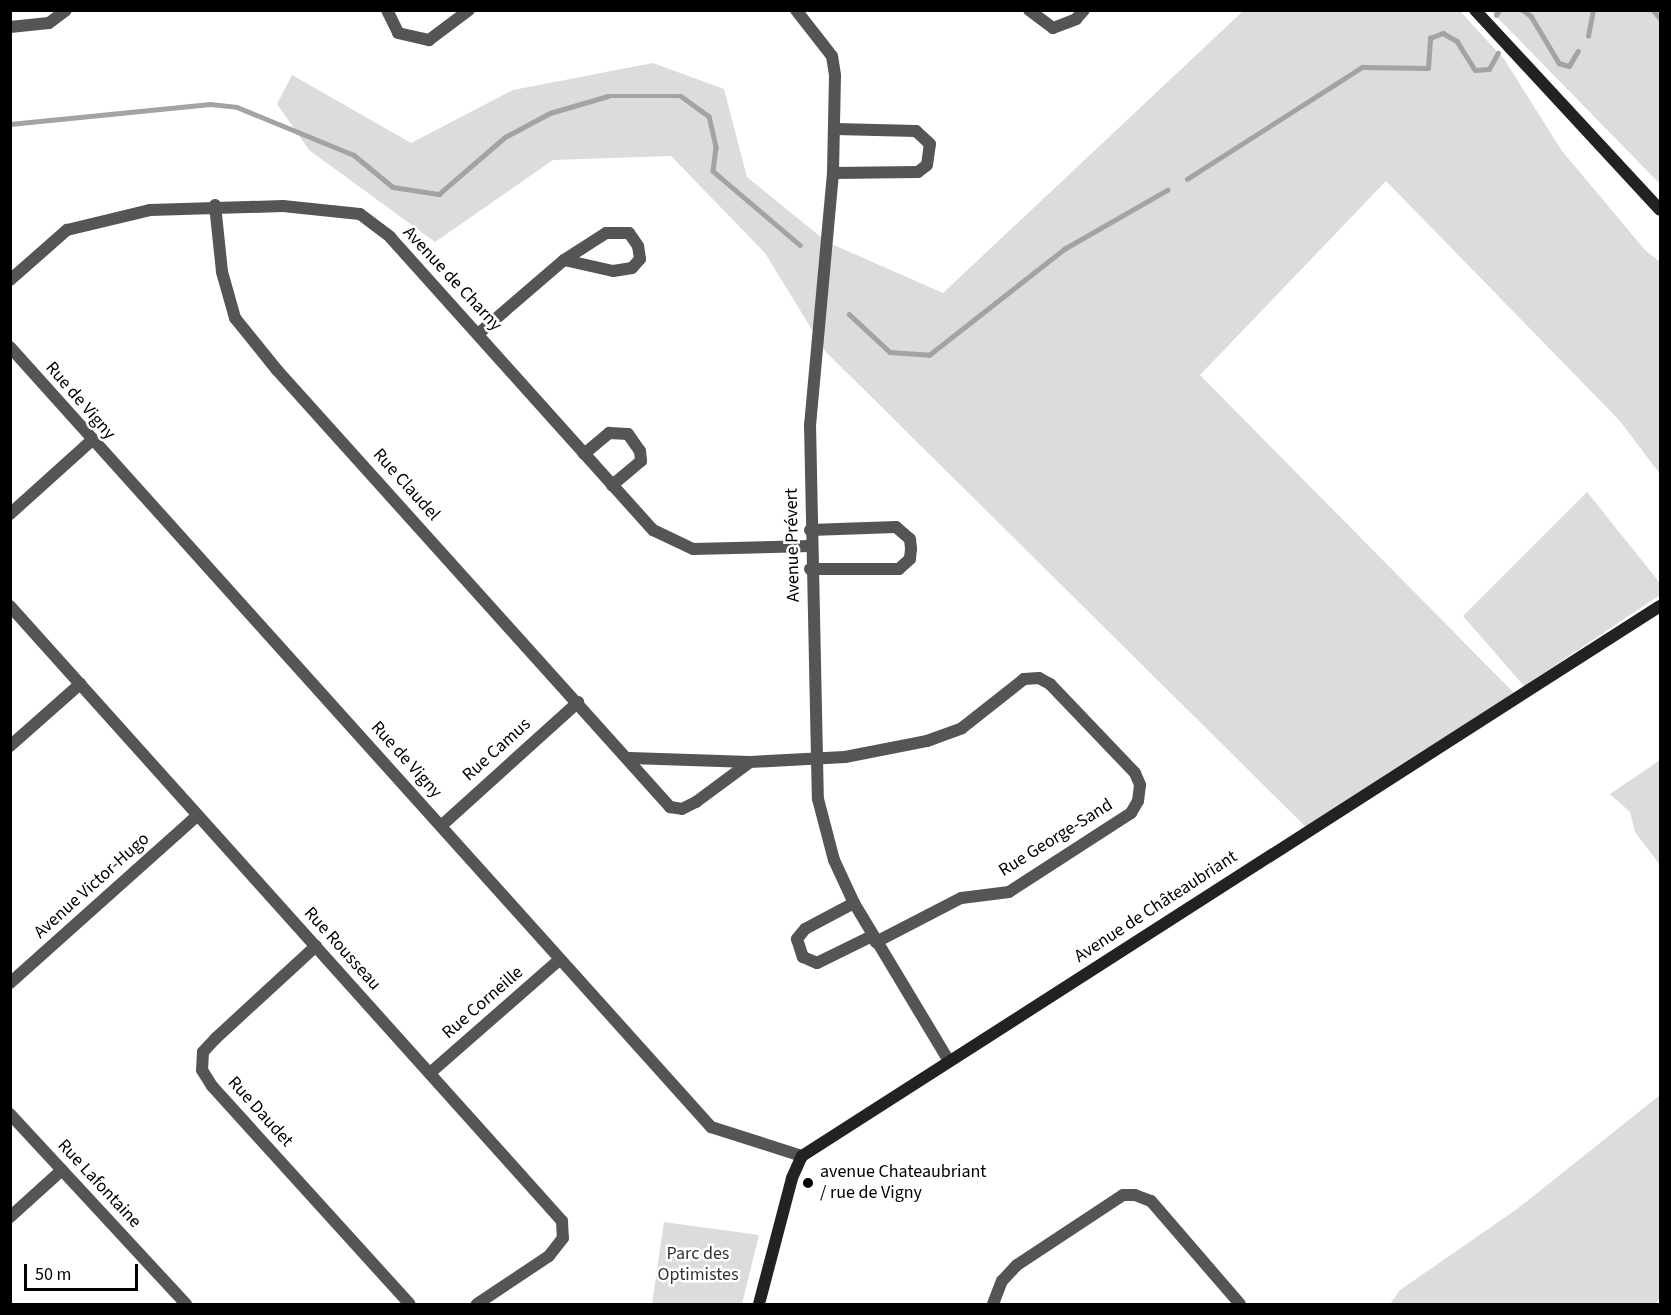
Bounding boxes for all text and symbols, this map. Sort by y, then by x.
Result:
street label: Avenue de Charny [398,222,506,336]
street label: Rue de Vigny [40,358,120,444]
street label: Rue Claudel [368,444,444,526]
street label: Avenue Prévert [781,488,805,602]
street label: Rue Camus [458,714,536,786]
street label: Rue de Vigny [366,717,446,803]
street label: Rue George-Sand [995,794,1117,882]
street label: Avenue Victor-Hugo [30,828,154,944]
street label: Avenue de Châteaubriant [1071,846,1241,968]
street label: Rue Rousseau [299,903,385,995]
street label: Rue Corneille [438,962,528,1044]
street label: Rue Daudet [223,1072,297,1152]
street label: Rue Lafontaine [53,1135,145,1233]
place label: avenue Chateaubriant / rue de Vigny [820,1162,986,1204]
marker: avenue Chateaubriant / rue de Vigny [801,1176,815,1190]
park label: Parc des Optimistes [658,1244,738,1286]
scale bar [27,1252,141,1290]
text: 50 m [35,1262,71,1287]

